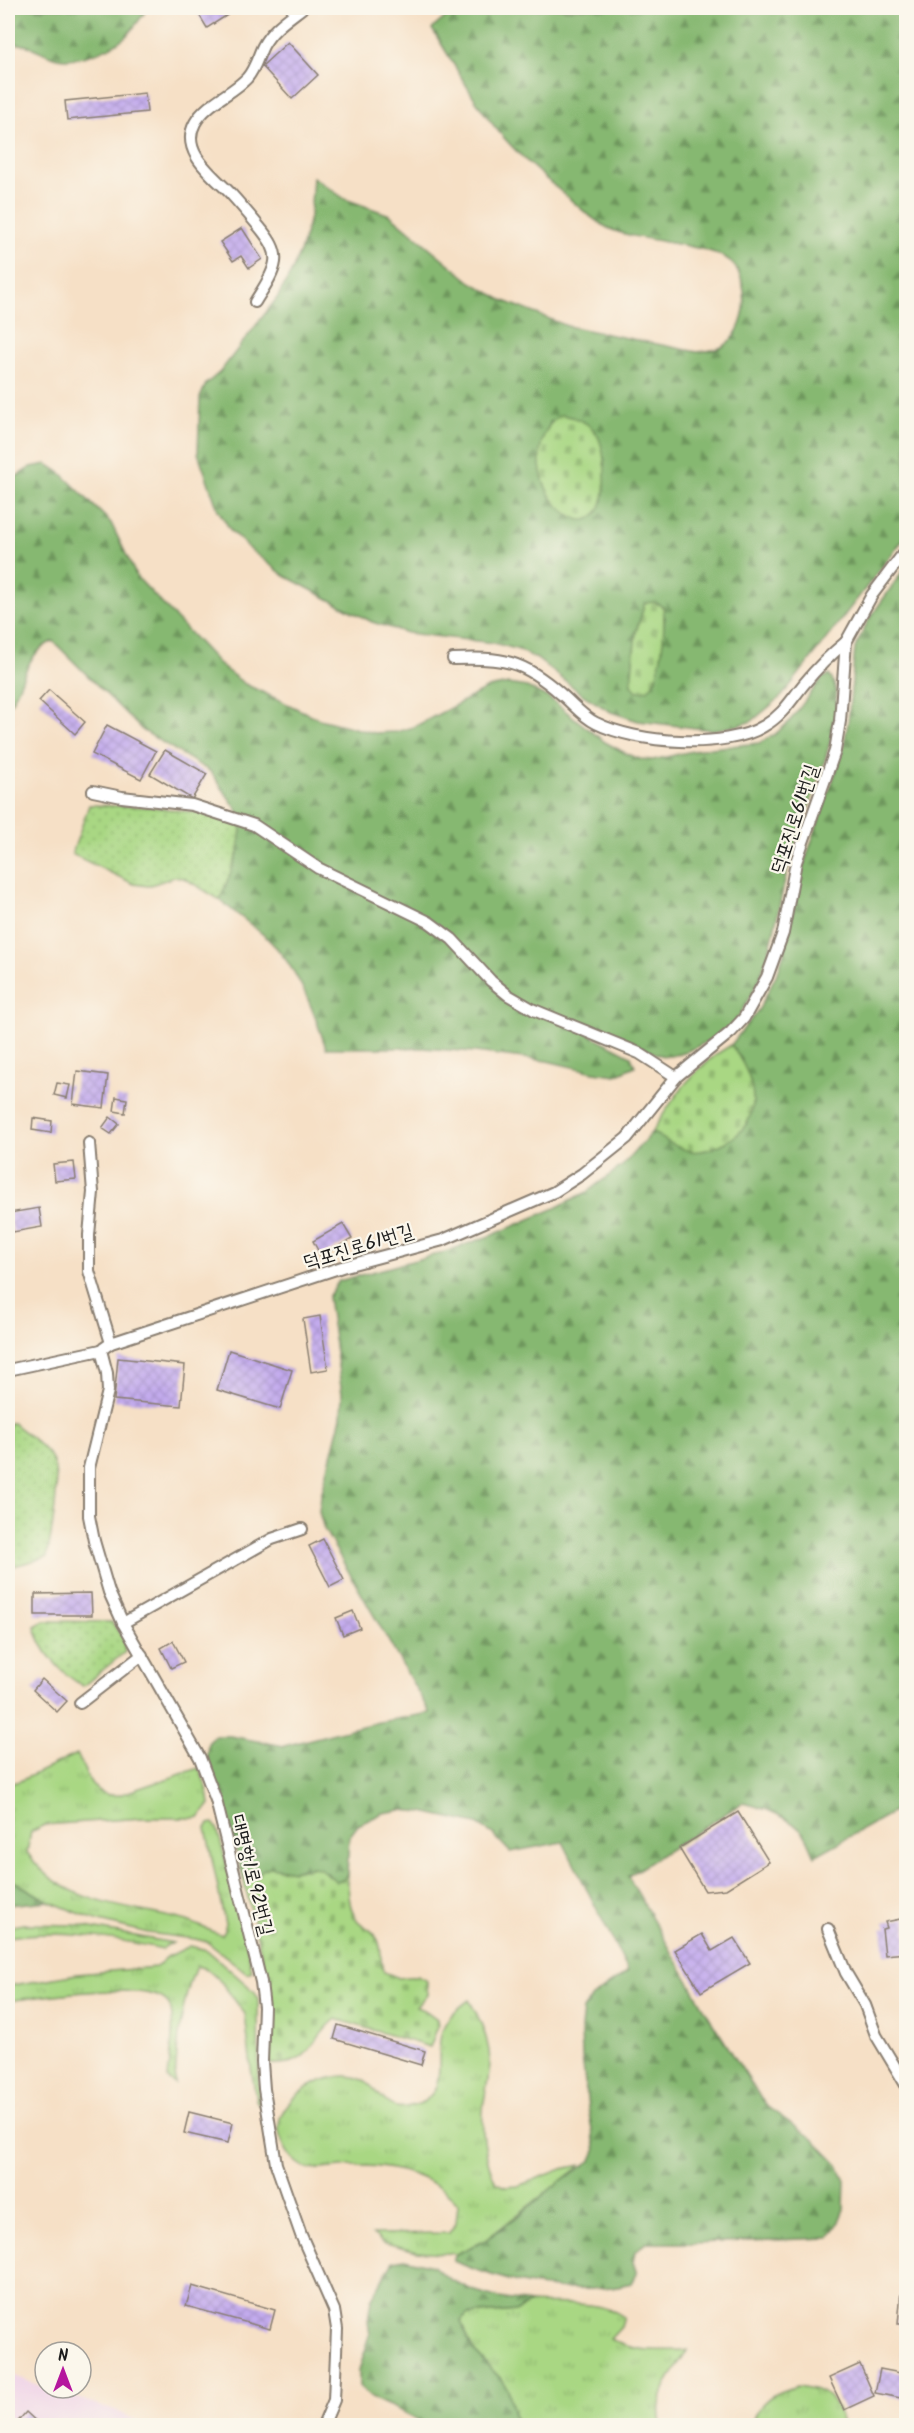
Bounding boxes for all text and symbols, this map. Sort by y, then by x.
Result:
street label: 덕포진로61번길 [763,760,829,879]
street label: 덕포진로61번길 [299,1216,418,1280]
street label: 대명항1로92번길 [221,1811,282,1940]
north arrow [33,2340,93,2400]
text: N [58,2344,68,2369]

